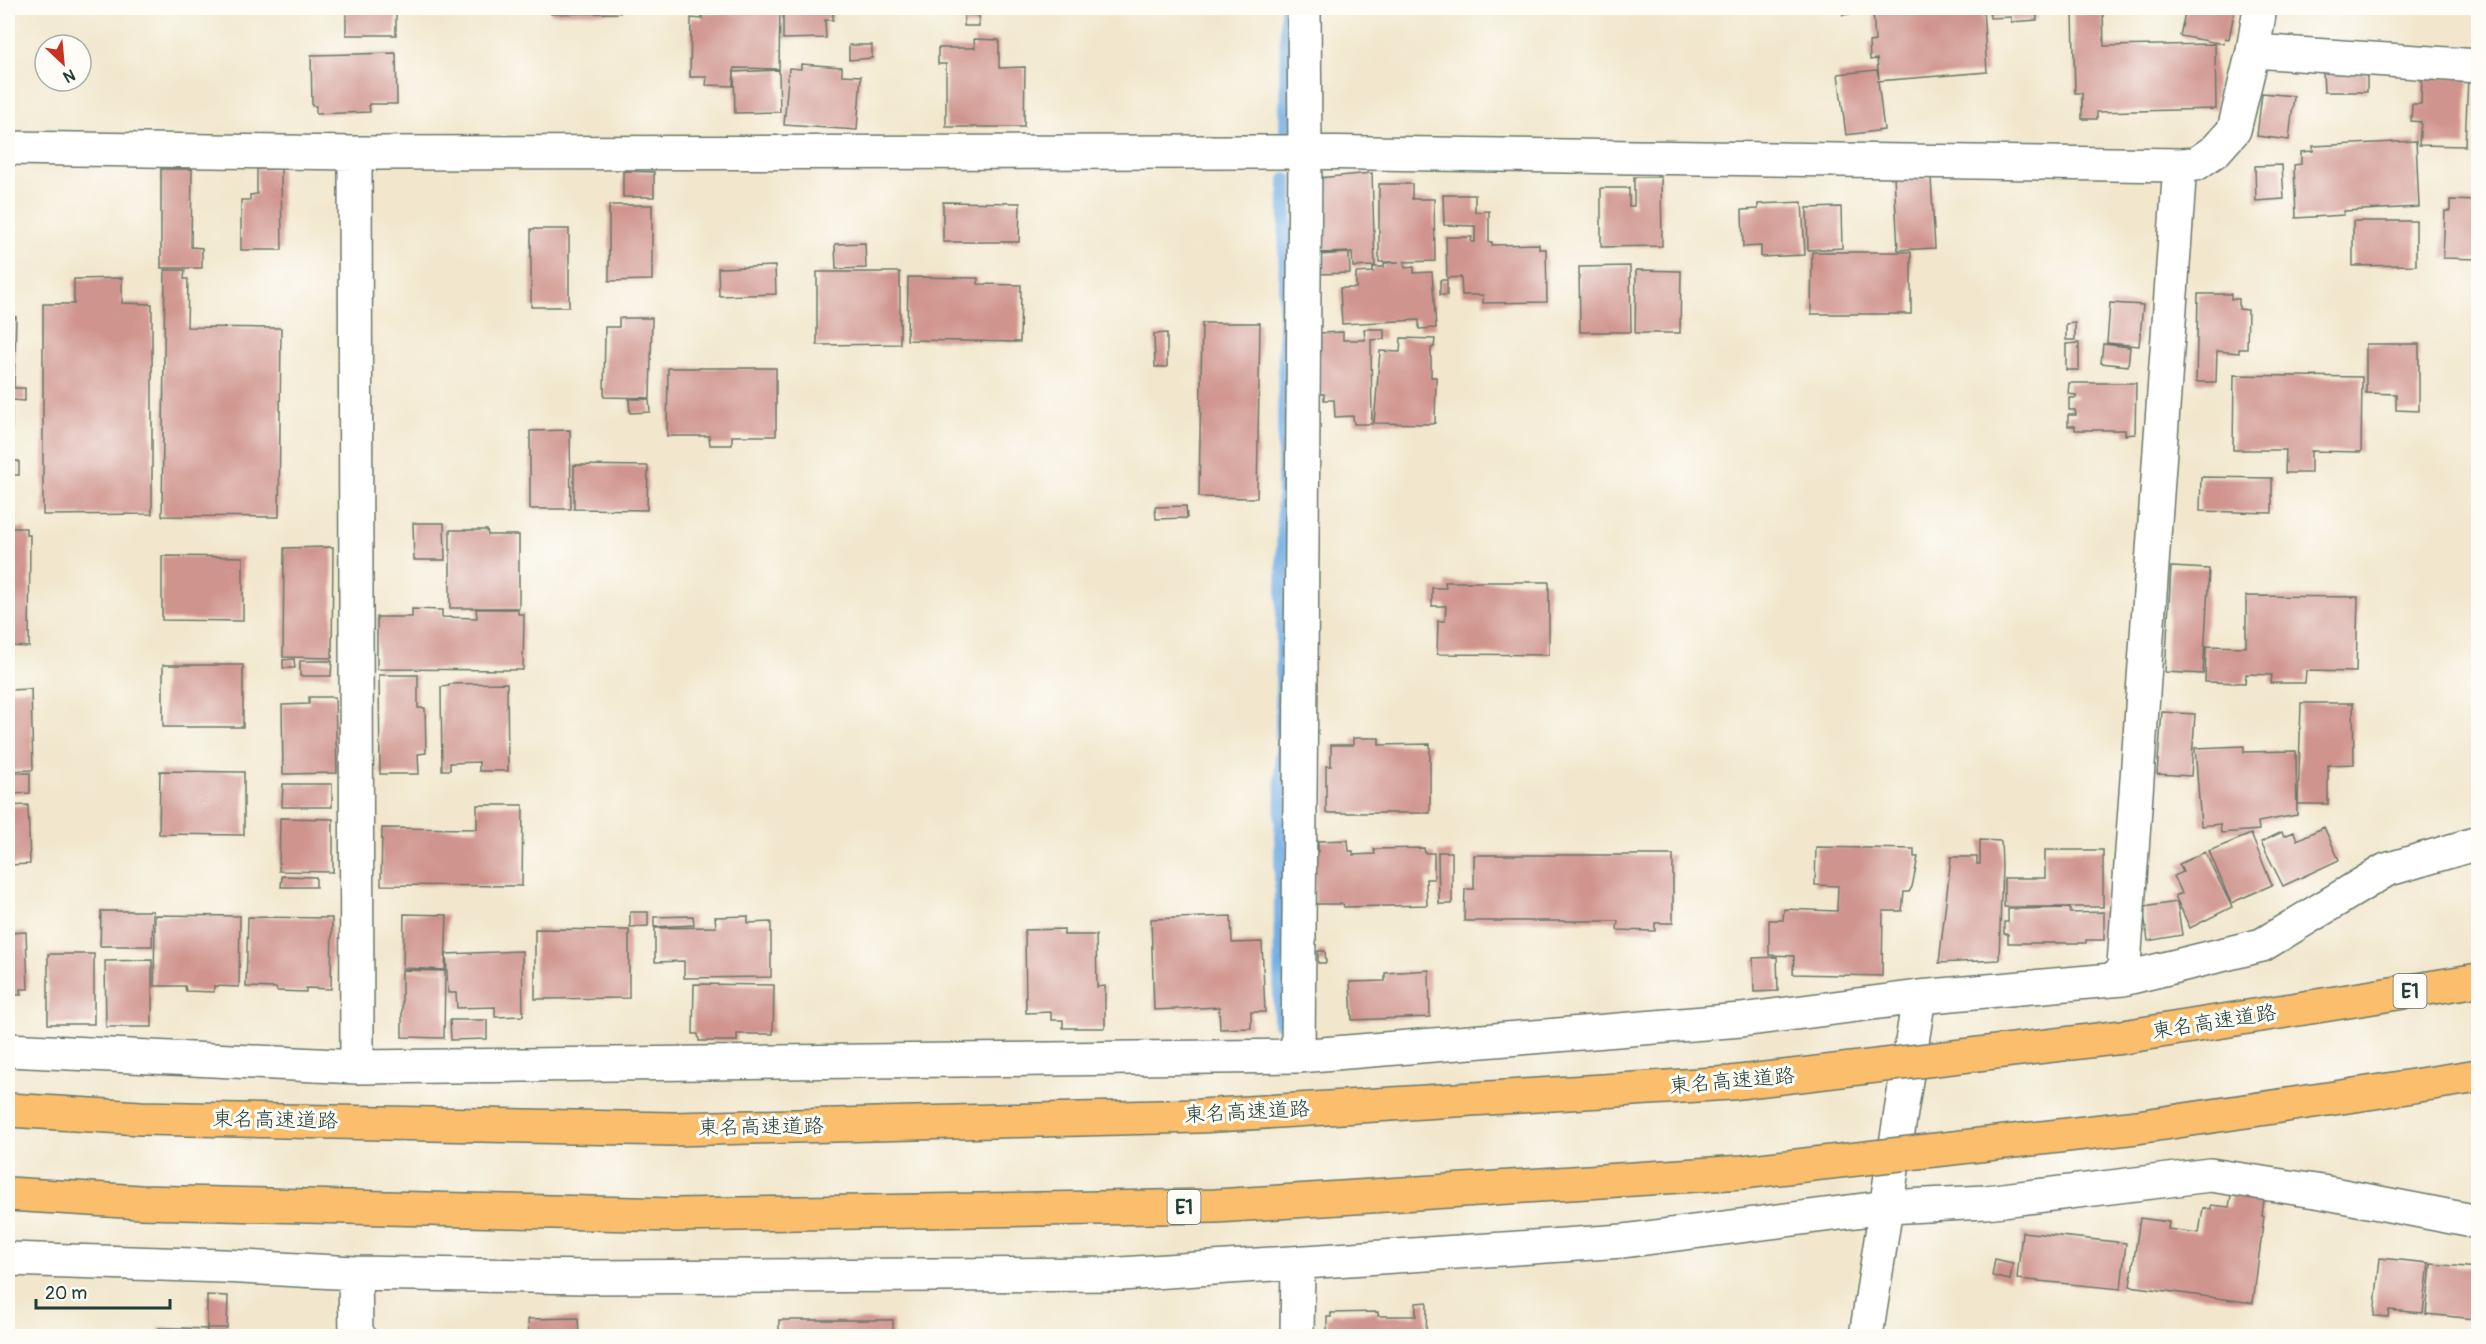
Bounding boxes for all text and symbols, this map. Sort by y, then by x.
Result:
north arrow [33,33,93,93]
text: N [60,64,78,87]
road number: E1 [2394,974,2426,1008]
street label: 東名高速道路 [2150,999,2278,1045]
street label: 東名高速道路 [1668,1062,1796,1100]
street label: 東名高速道路 [1183,1095,1311,1129]
street label: 東名高速道路 [212,1105,338,1135]
street label: 東名高速道路 [698,1112,824,1142]
road number: E1 [1168,1190,1200,1224]
scale bar [36,1272,170,1310]
text: 20 m [45,1282,87,1305]

